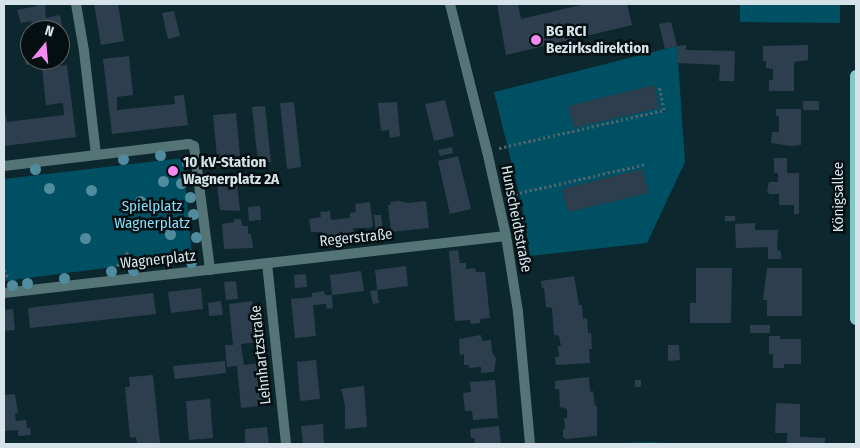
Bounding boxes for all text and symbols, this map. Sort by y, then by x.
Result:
north arrow [20,20,70,70]
text: N [43,22,56,40]
place label: BG RCI Bezirksdirektion [546,22,649,57]
marker: BG RCI Bezirksdirektion [530,34,542,46]
place label: 10 kV-Station Wagnerplatz 2A [183,153,279,188]
street label: Königsallee [830,162,848,232]
street label: Hunscheidtstraße [497,164,535,274]
marker: 10 kV-Station Wagnerplatz 2A [167,165,179,177]
park label: Spielplatz Wagnerplatz [114,197,190,232]
street label: Regerstraße [319,225,393,251]
street label: Wagnerplatz [119,247,197,273]
street label: Lehnhartzstraße [247,305,275,405]

